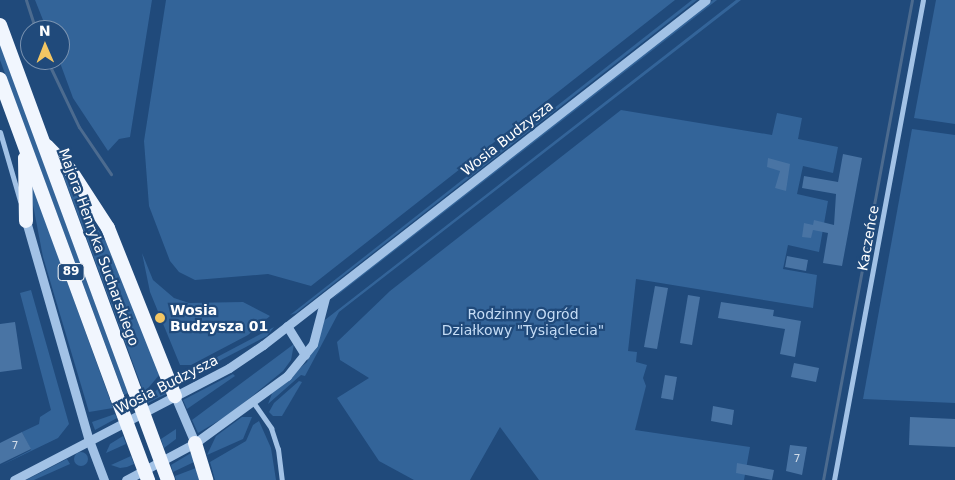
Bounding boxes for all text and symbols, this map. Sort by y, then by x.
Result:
north arrow [20,20,70,70]
text: N [39,23,51,39]
street label: Wosia Budzysza [458,97,556,179]
street label: Majora Henryka Sucharskiego [55,146,143,348]
street label: Kaczeńce [854,204,882,272]
road number: 89 [57,262,85,282]
place label: Wosia Budzysza 01 [170,302,268,334]
park label: Rodzinny Ogród Działkowy "Tysiąclecia" [442,306,604,338]
marker: Wosia Budzysza 01 [154,312,166,324]
street label: Wosia Budzysza [113,351,221,417]
house number: 7 [12,439,18,453]
house number: 7 [794,452,800,466]

